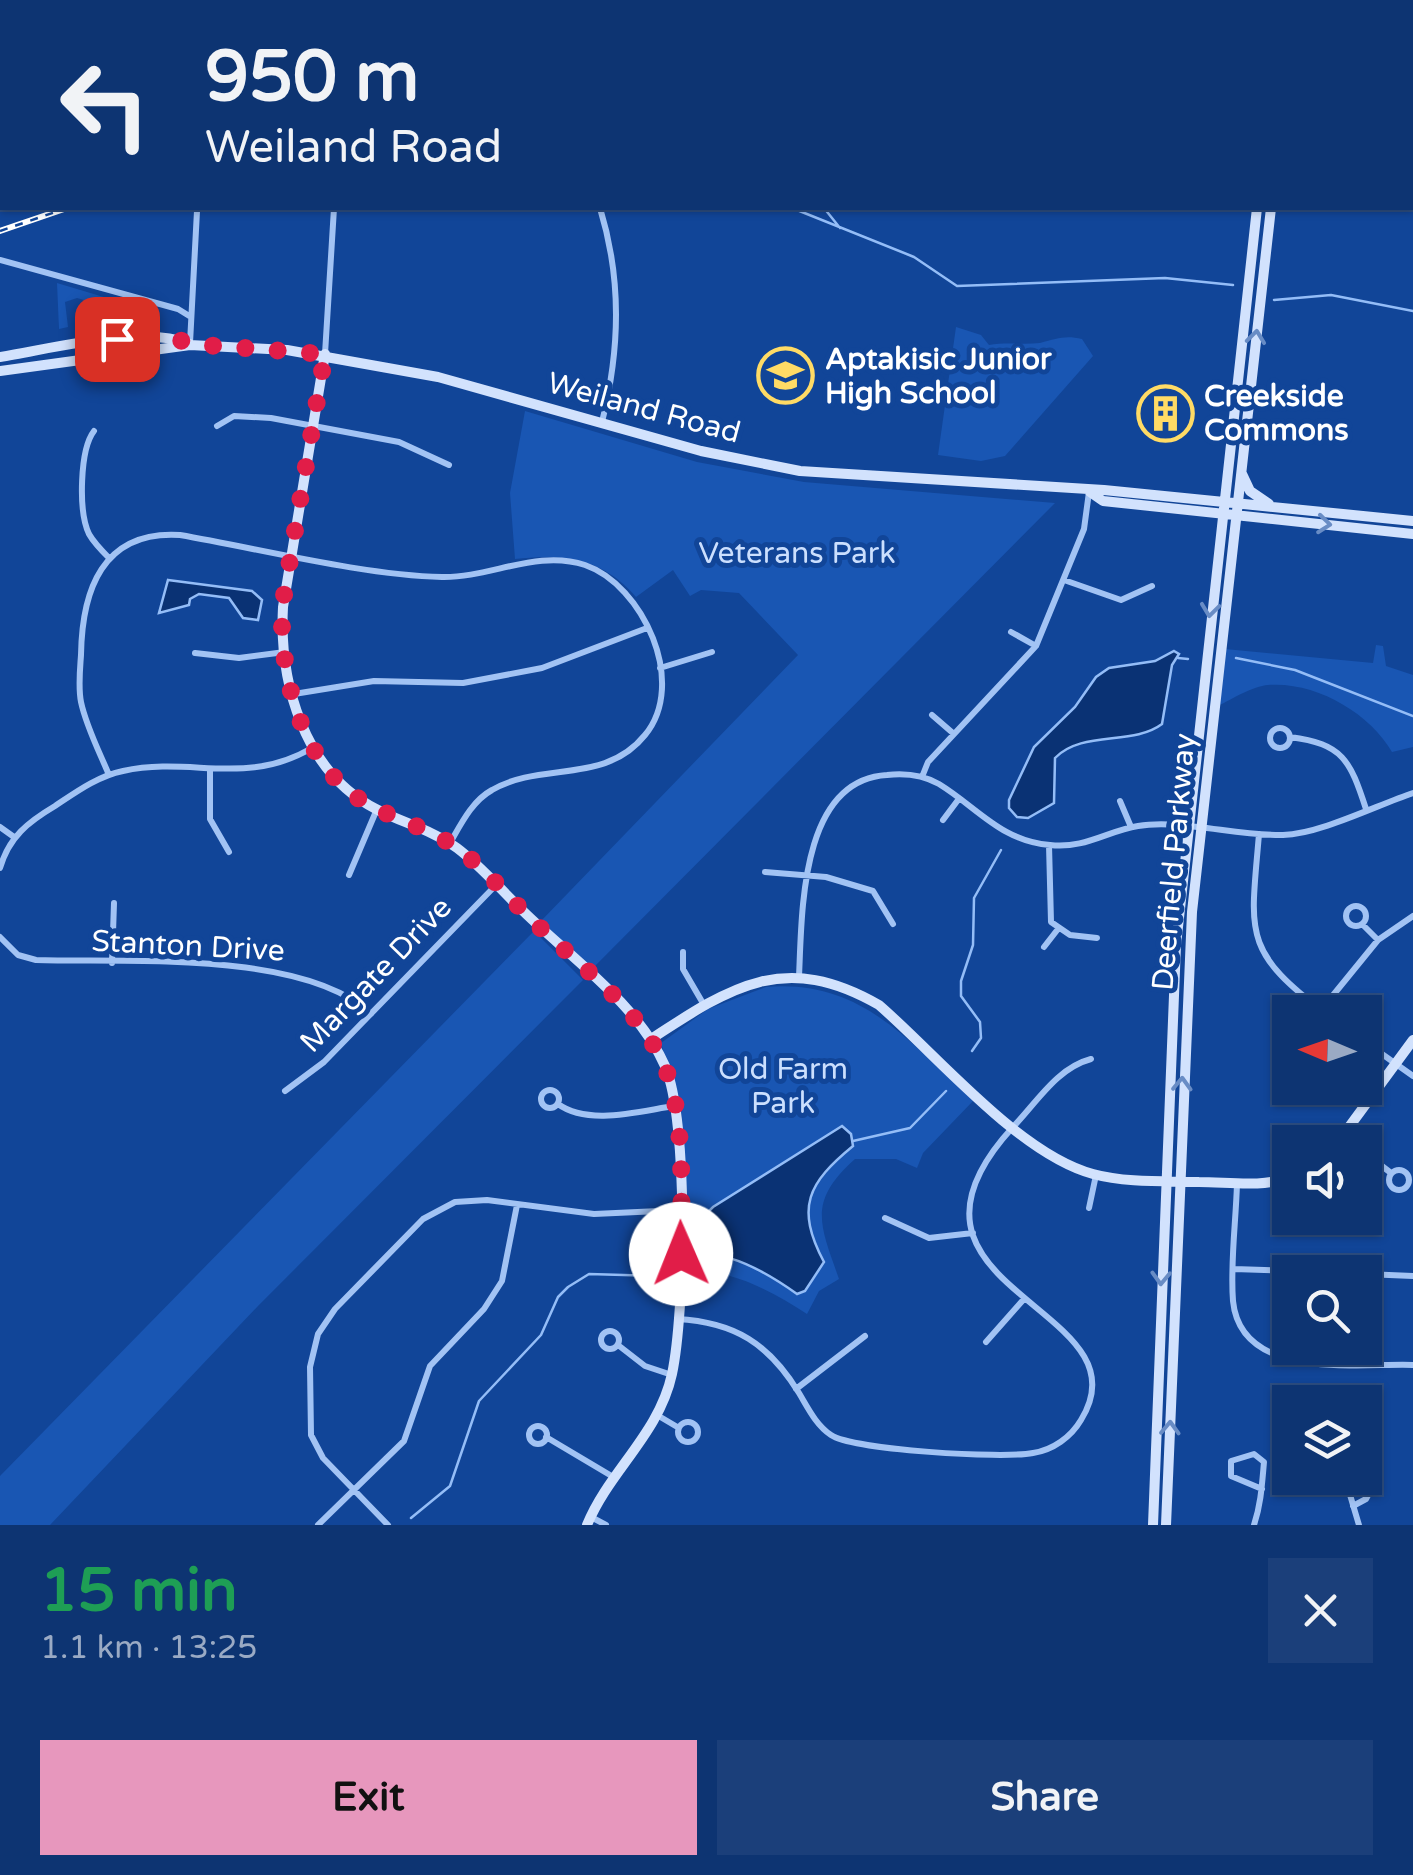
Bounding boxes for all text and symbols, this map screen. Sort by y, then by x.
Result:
text: 950 m [205,36,419,120]
icon: left [40,40,170,170]
text: Weiland Road [205,121,502,175]
pin [75,297,160,382]
icon: arrive [90,312,145,367]
one-way arrow [1245,329,1266,345]
place label: Aptakisic Junior High School [825,341,1052,412]
school or university icon: Aptakisic Junior High School [756,346,816,406]
street label: Weiland Road [544,364,744,452]
place label: Creekside Commons [1204,378,1349,449]
building icon: Creekside Commons [1135,383,1195,443]
one-way arrow [1316,513,1332,535]
park label: Veterans Park [698,535,896,572]
one-way arrow [1200,602,1221,618]
street label: Deerfield Parkway [1144,732,1204,992]
street label: Margate Drive [292,889,460,1061]
street label: Stanton Drive [90,922,286,970]
north arrow [1272,995,1382,1105]
map controls [1272,995,1382,1495]
park label: Old Farm Park [718,1051,848,1122]
one-way arrow [1171,1075,1192,1091]
button: sound [1272,1125,1382,1235]
position arrow [629,1202,733,1306]
button: search [1272,1255,1382,1365]
one-way arrow [1151,1270,1172,1286]
button: layers [1272,1385,1382,1495]
one-way arrow [1159,1419,1180,1435]
text: 15 min [40,1555,238,1627]
button: close [1268,1558,1373,1663]
text: 1.1 km · 13:25 [40,1629,257,1667]
button: Exit [40,1740,697,1855]
button: Share [717,1740,1373,1855]

